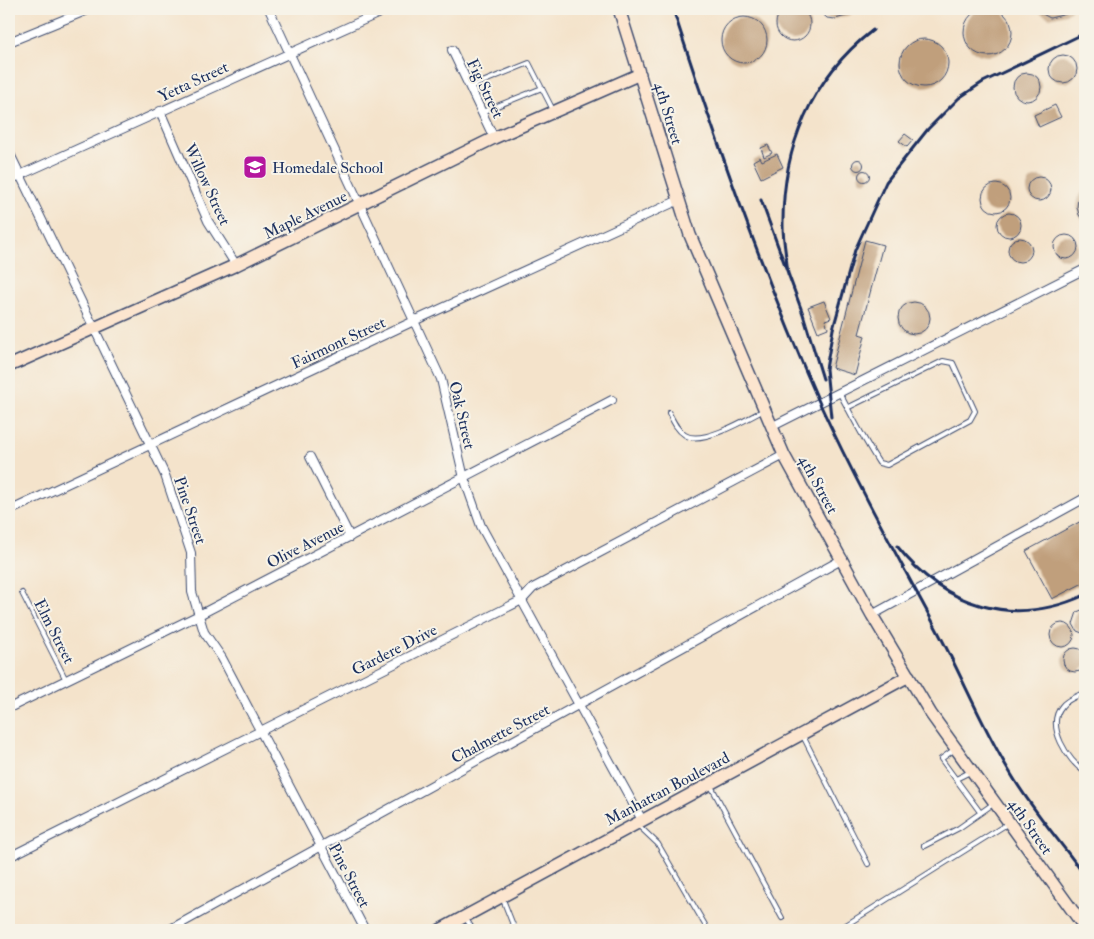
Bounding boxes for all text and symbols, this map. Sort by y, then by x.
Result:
street label: Fig Street [462,55,508,122]
street label: Yetta Street [155,57,232,107]
street label: 4th Street [649,80,687,147]
street label: Willow Street [179,139,235,229]
school or university icon: Homedale School [242,154,268,180]
place label: Homedale School [272,158,383,178]
street label: Maple Avenue [260,186,351,245]
street label: Fairmont Street [288,312,389,373]
street label: Oak Street [444,379,480,451]
street label: 4th Street [794,452,842,517]
street label: Pine Street [169,474,211,547]
street label: Olive Avenue [263,517,348,573]
street label: Elm Street [29,596,79,667]
street label: Gardere Drive [348,620,441,680]
street label: Chalmette Street [448,700,553,768]
street label: Manhattan Boulevard [602,748,733,830]
street label: 4th Street [1004,795,1057,859]
street label: Pine Street [324,840,374,911]

